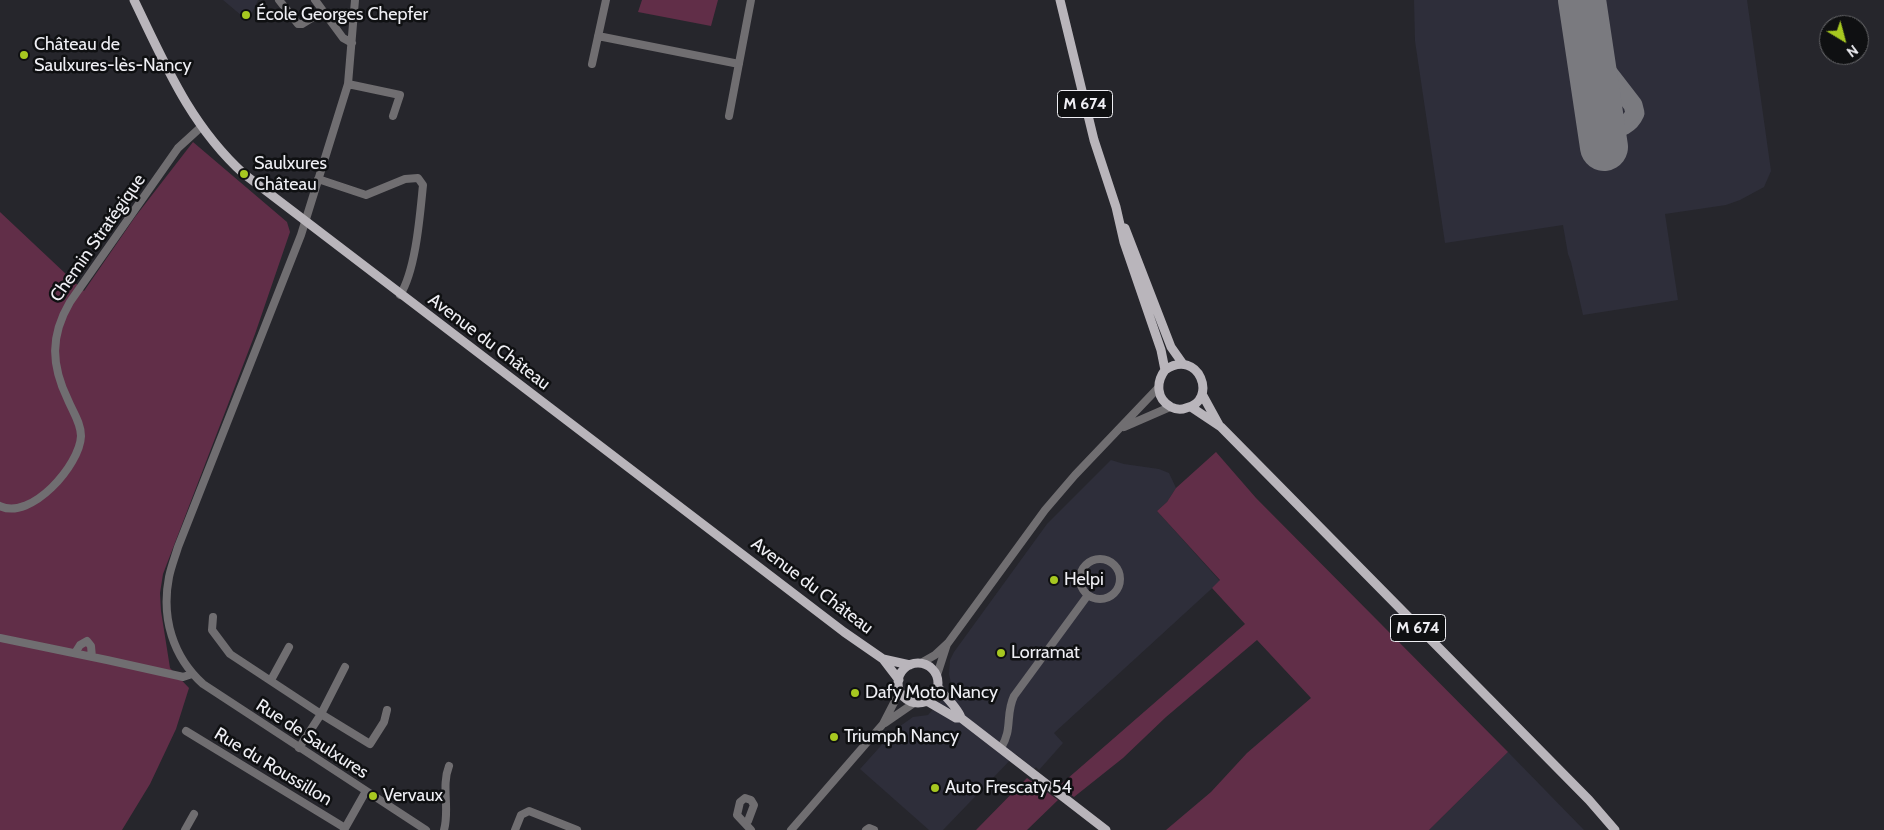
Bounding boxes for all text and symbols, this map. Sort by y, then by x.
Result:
place label: École Georges Chepfer [256,4,428,26]
marker: École Georges Chepfer [240,9,252,21]
north arrow [1819,15,1869,65]
place label: Château de Saulxures-lès-Nancy [34,34,191,76]
text: N [1843,41,1862,61]
marker: Château de Saulxures-lès-Nancy [18,49,30,61]
road number: M 674 [1058,90,1112,118]
place label: Saulxures Château [254,153,327,195]
marker: Saulxures Château [238,168,250,180]
street label: Chemin Stratégique [46,170,150,306]
street label: Avenue du Château [424,289,554,395]
street label: Avenue du Château [747,533,877,639]
place label: Helpi [1064,569,1104,591]
marker: Helpi [1048,574,1060,586]
road number: M 674 [1390,614,1446,641]
place label: Lorramat [1011,642,1080,664]
marker: Lorramat [995,647,1007,659]
place label: Dafy Moto Nancy [865,682,998,704]
marker: Dafy Moto Nancy [849,687,861,699]
street label: Rue de Saulxures [252,695,372,783]
street label: Rue du Roussillon [210,723,336,811]
place label: Triumph Nancy [844,726,959,748]
marker: Triumph Nancy [828,731,840,743]
place label: Auto Frescaty 54 [945,777,1072,799]
marker: Auto Frescaty 54 [929,782,941,794]
place label: Vervaux [383,785,443,807]
marker: Vervaux [367,790,379,802]

